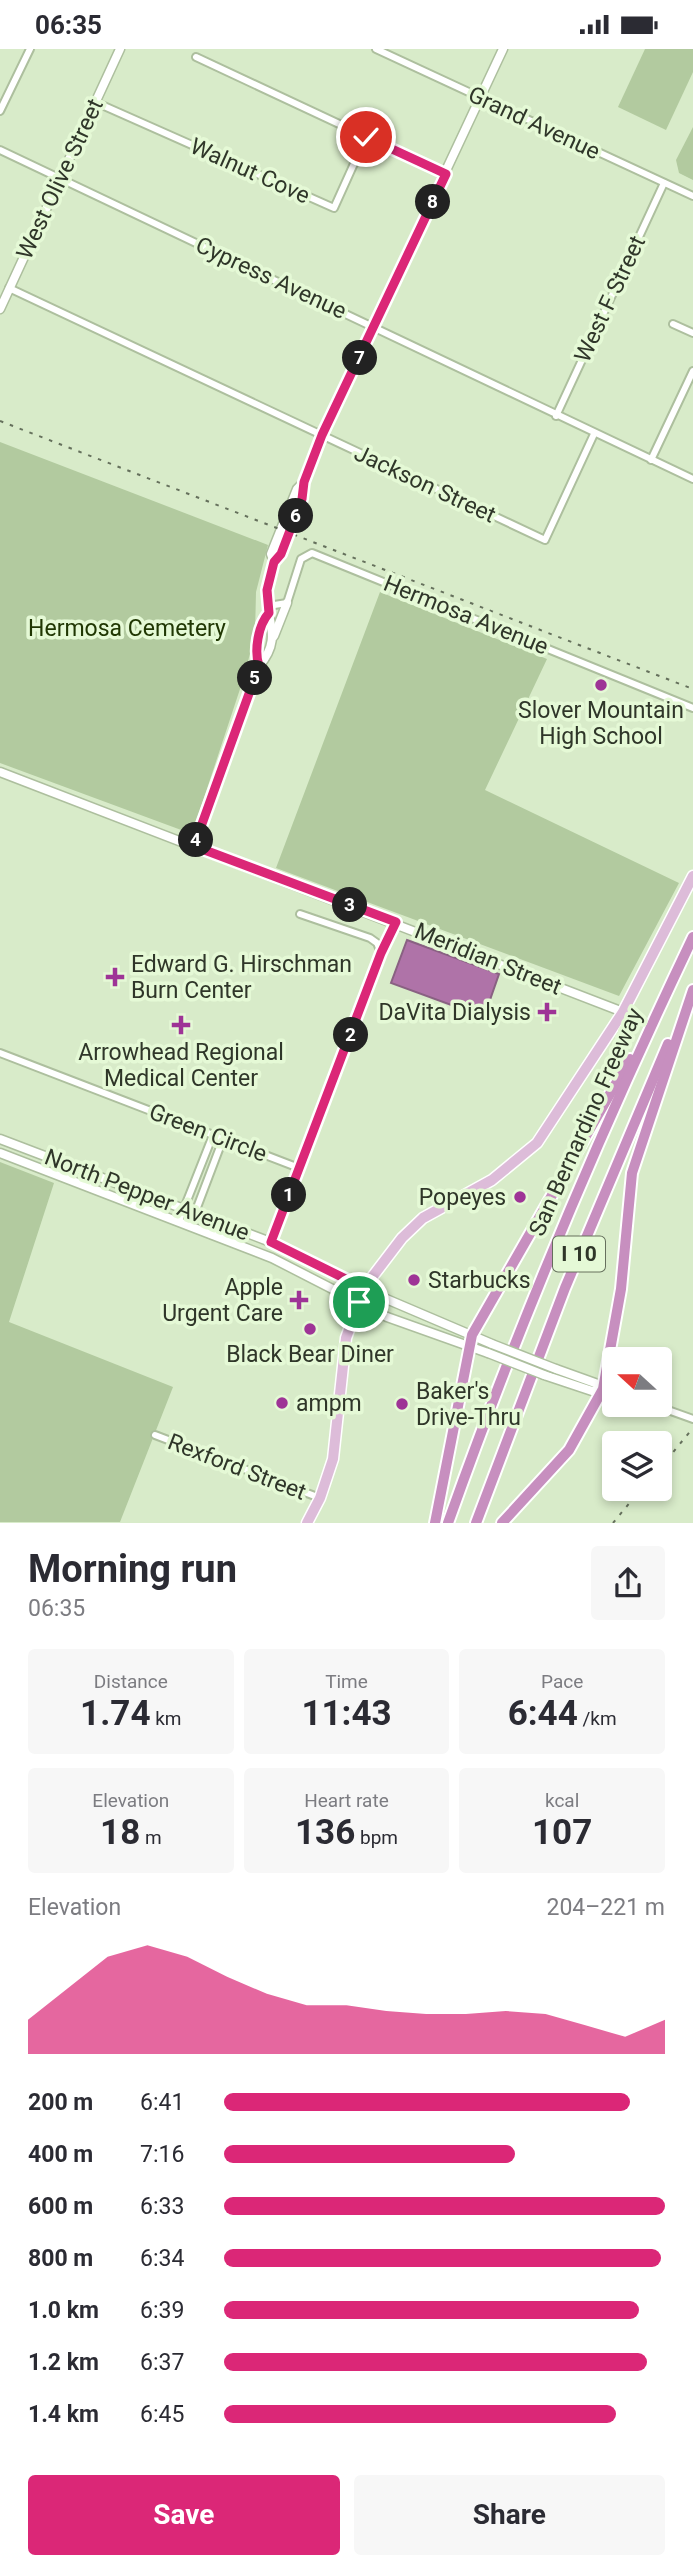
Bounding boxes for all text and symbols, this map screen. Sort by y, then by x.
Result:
text: 06:35 [35,10,102,40]
street label: Grand Avenue [464,81,604,165]
street label: West Olive Street [11,94,109,264]
pin [336,107,396,167]
icon: check [347,118,385,156]
street label: Walnut Cove [186,133,314,209]
pin: 8 [416,185,450,219]
text: 8 [427,190,438,213]
street label: Cypress Avenue [191,231,351,325]
street label: West F Street [569,231,651,367]
pin: 7 [342,341,378,375]
text: 7 [354,346,365,369]
street label: Jackson Street [350,439,500,529]
pin: 6 [278,498,314,533]
text: 6 [290,504,301,527]
street label: Hermosa Avenue [380,570,552,660]
park label: Hermosa Cemetery [28,615,226,642]
pin: 5 [238,661,272,695]
text: 5 [249,666,260,689]
marker: Slover Mountain High School [593,677,609,693]
place label: Slover Mountain High School [518,697,684,750]
pin: 4 [178,823,214,857]
text: 4 [190,828,201,851]
pin: 3 [332,887,368,923]
text: 3 [344,893,355,916]
street label: Meridian Street [411,917,565,1001]
place label: Edward G. Hirschman Burn Center [131,951,352,1004]
marker: Edward G. Hirschman Burn Center [105,967,125,987]
place label: DaVita Dialysis [378,999,531,1026]
marker: DaVita Dialysis [537,1002,557,1022]
street label: San Bernardino Freeway [523,1004,649,1240]
marker: Arrowhead Regional Medical Center [171,1015,191,1035]
pin: 2 [334,1017,368,1053]
text: 2 [345,1023,356,1046]
place label: Arrowhead Regional Medical Center [78,1039,284,1092]
street label: Green Circle [145,1098,271,1168]
street label: North Pepper Avenue [41,1143,253,1247]
pin: 1 [272,1177,306,1213]
text: 1 [283,1183,294,1206]
place label: Popeyes [419,1184,506,1211]
marker: Popeyes [512,1189,528,1205]
road number: I 10 [553,1237,605,1271]
place label: Starbucks [428,1267,531,1294]
pin [329,1272,389,1332]
marker: Starbucks [406,1272,422,1288]
place label: Apple Urgent Care [162,1274,283,1327]
icon: arrive [340,1283,378,1321]
marker: Apple Urgent Care [289,1290,309,1310]
marker: Black Bear Diner [302,1321,318,1337]
place label: Black Bear Diner [226,1341,394,1368]
north arrow [602,1347,672,1417]
map controls [602,1347,672,1501]
place label: Baker's Drive-Thru [416,1378,521,1431]
place label: ampm [296,1390,362,1417]
marker: ampm [274,1395,290,1411]
marker: Baker's Drive-Thru [394,1396,410,1412]
street label: Rexford Street [164,1428,310,1506]
button: layers [602,1431,672,1501]
button: share [591,1546,665,1620]
text: Morning run [28,1547,237,1591]
text: 06:35 [28,1595,85,1622]
text: Distance [94,1670,168,1693]
text: Time [325,1670,368,1693]
text: Pace [541,1670,583,1693]
text: 1.74 [80,1693,151,1734]
text: 11:43 [301,1693,392,1734]
text: 6:44 [508,1693,578,1734]
text: km [151,1707,182,1730]
text: /km [578,1707,617,1730]
text: Elevation [92,1789,169,1812]
text: Heart rate [304,1789,389,1812]
text: kcal [545,1789,579,1812]
text: 18 [100,1812,140,1853]
text: 136 [295,1812,355,1853]
text: 107 [532,1812,592,1853]
text: m [140,1826,162,1849]
text: bpm [355,1826,398,1849]
text: Elevation [28,1894,121,1921]
text: 204–221 m [546,1894,665,1921]
text: 200 m [28,2089,93,2116]
text: 6:41 [140,2089,184,2116]
text: 400 m [28,2141,93,2168]
text: 7:16 [140,2141,184,2168]
text: 600 m [28,2193,93,2220]
text: 6:33 [140,2193,184,2220]
text: 800 m [28,2245,93,2272]
text: 6:34 [140,2245,184,2272]
text: 1.0 km [28,2297,99,2324]
text: 6:39 [140,2297,184,2324]
text: 1.2 km [28,2349,99,2376]
text: 6:37 [140,2349,184,2376]
text: 1.4 km [28,2401,99,2428]
text: 6:45 [140,2401,184,2428]
button: Save [28,2475,340,2555]
button: Share [354,2475,665,2555]

